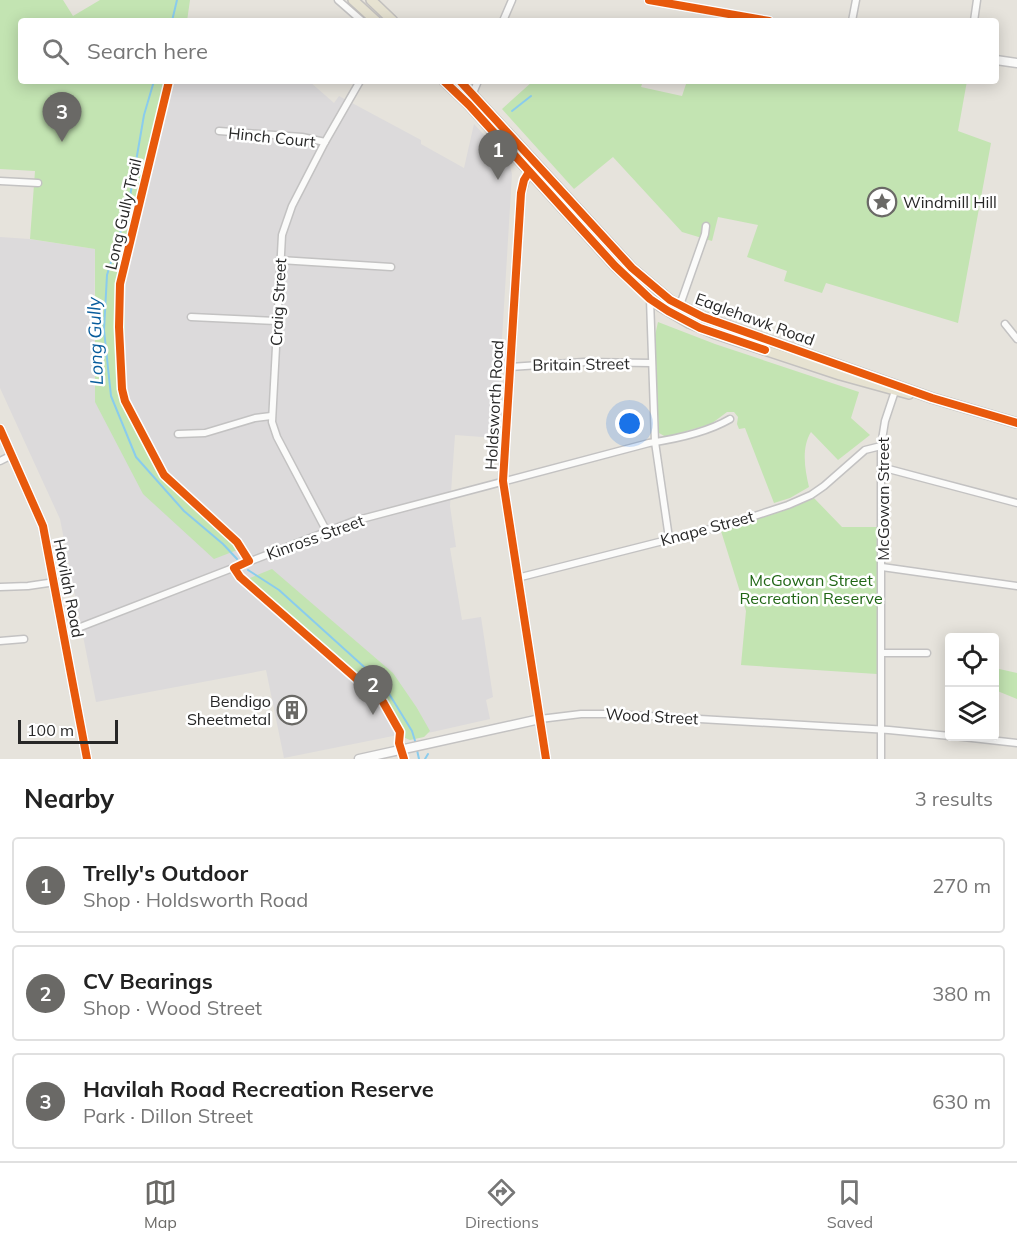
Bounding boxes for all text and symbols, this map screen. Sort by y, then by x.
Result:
search box [18,18,999,84]
icon: search [39,35,72,68]
text: Search here [87,37,208,65]
pin: 3 [42,92,82,142]
street label: Hinch Court [227,122,317,152]
pin: 1 [478,130,518,180]
street label: Long Gully Trail [100,156,146,272]
place icon: Windmill Hill [866,186,898,218]
place label: Windmill Hill [903,192,997,212]
street label: Craig Street [266,257,290,347]
street label: Eaglehawk Road [693,288,817,350]
water label: Long Gully [82,295,108,385]
street label: Holdsworth Road [481,340,507,470]
street label: Britain Street [532,353,630,375]
your location [615,409,644,438]
street label: McGowan Street [873,437,893,561]
street label: Knape Street [658,506,756,550]
street label: Kinross Street [263,510,367,564]
street label: Havilah Road [50,537,88,639]
park label: McGowan Street Recreation Reserve [739,570,883,608]
map controls [945,633,999,741]
button: locate [945,633,999,687]
pin: 2 [354,666,392,715]
button: layers [945,687,999,741]
place label: Bendigo Sheetmetal [187,691,271,729]
building icon: Bendigo Sheetmetal [276,694,308,726]
street label: Wood Street [605,704,699,728]
scale bar [18,717,118,744]
text: 100 m [27,720,74,740]
text: Nearby [24,782,114,815]
text: 3 results [915,786,993,811]
text: Trelly's Outdoor [83,859,248,887]
text: 1 [40,873,52,898]
text: 270 m [932,873,991,898]
text: Shop · Holdsworth Road [83,887,308,912]
text: CV Bearings [83,967,213,995]
text: 2 [40,981,52,1006]
text: 380 m [932,981,991,1006]
text: Shop · Wood Street [83,995,262,1020]
text: Havilah Road Recreation Reserve [83,1075,434,1103]
text: 3 [40,1089,52,1114]
text: 630 m [932,1089,991,1114]
text: Park · Dillon Street [83,1103,253,1128]
tab: Map [144,1176,177,1232]
tab: Directions [465,1176,539,1232]
tab: Saved [827,1176,873,1232]

